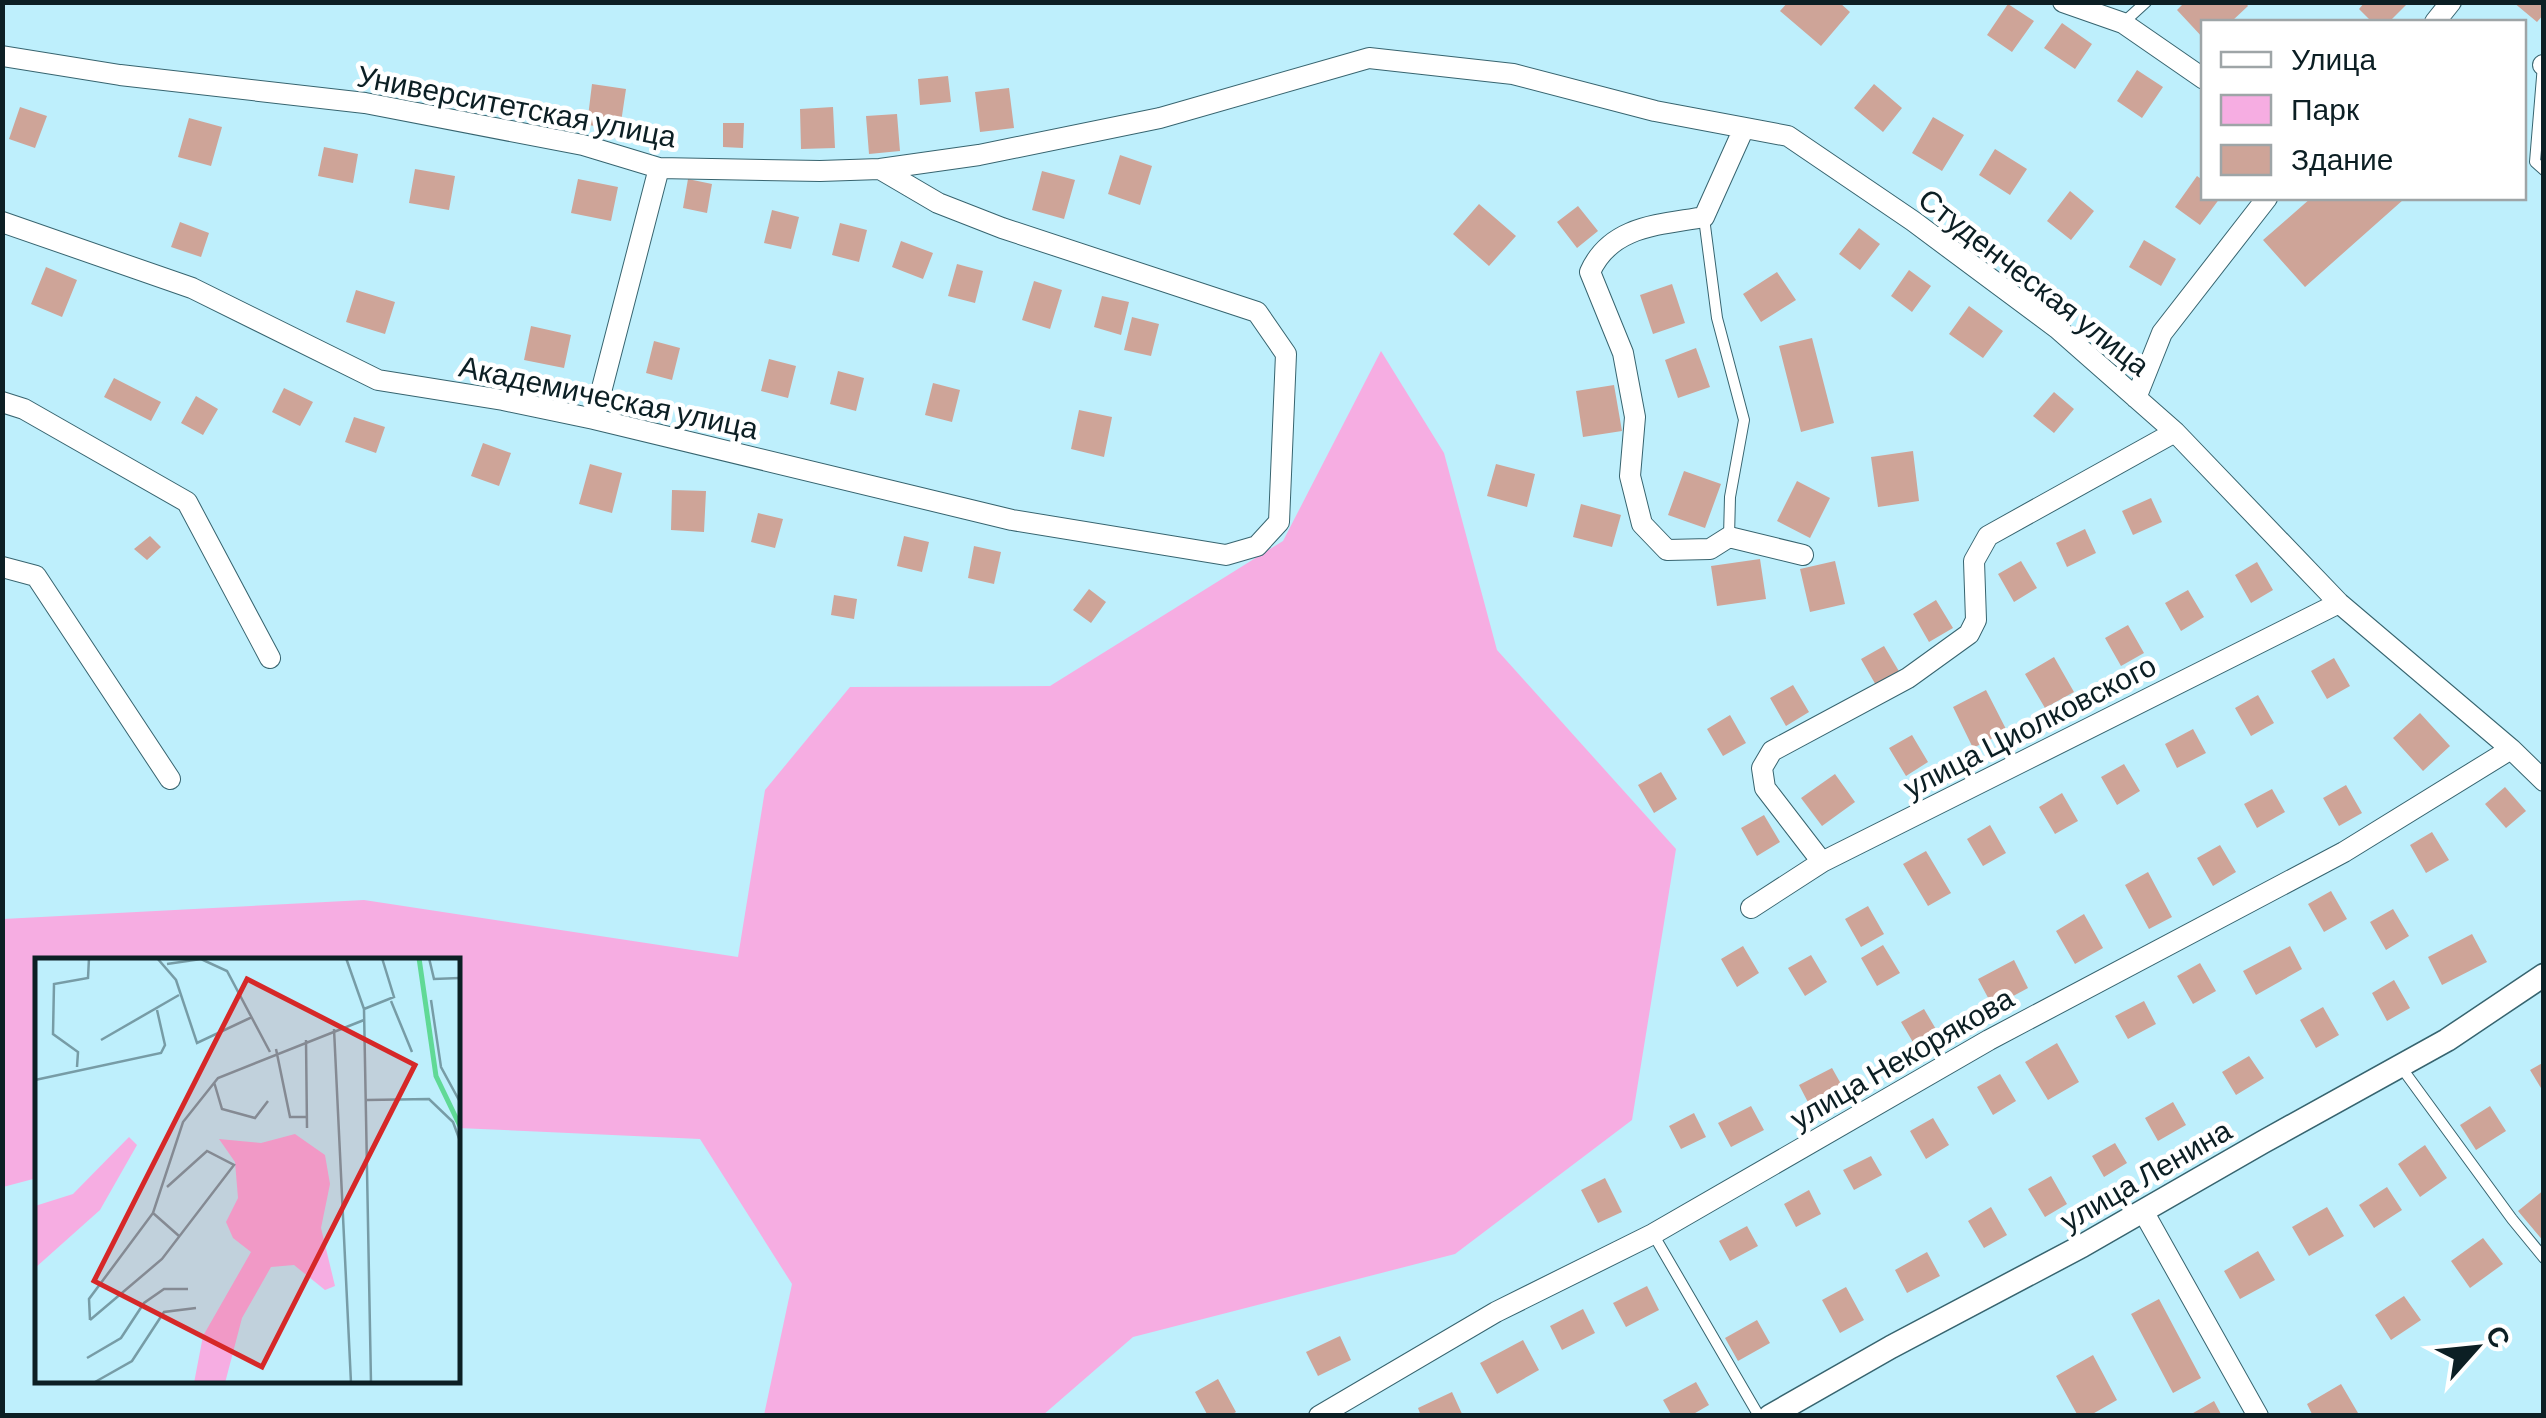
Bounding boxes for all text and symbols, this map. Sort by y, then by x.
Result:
legend [2201,20,2526,200]
text: Улица [2291,40,2376,76]
street label: Университетская улица [354,56,680,154]
text: Парк [2291,90,2360,126]
text: Здание [2291,140,2393,176]
street label: Студенческая улица [1912,180,2158,382]
street label: Академическая улица [456,347,762,445]
street label: улица Циолковского [1897,646,2161,804]
inset map [35,958,460,1383]
street label: улица Некорякова [1783,978,2019,1136]
street label: улица Ленина [2053,1110,2237,1237]
north arrow [2426,1298,2526,1398]
text: С [2479,1319,2519,1353]

